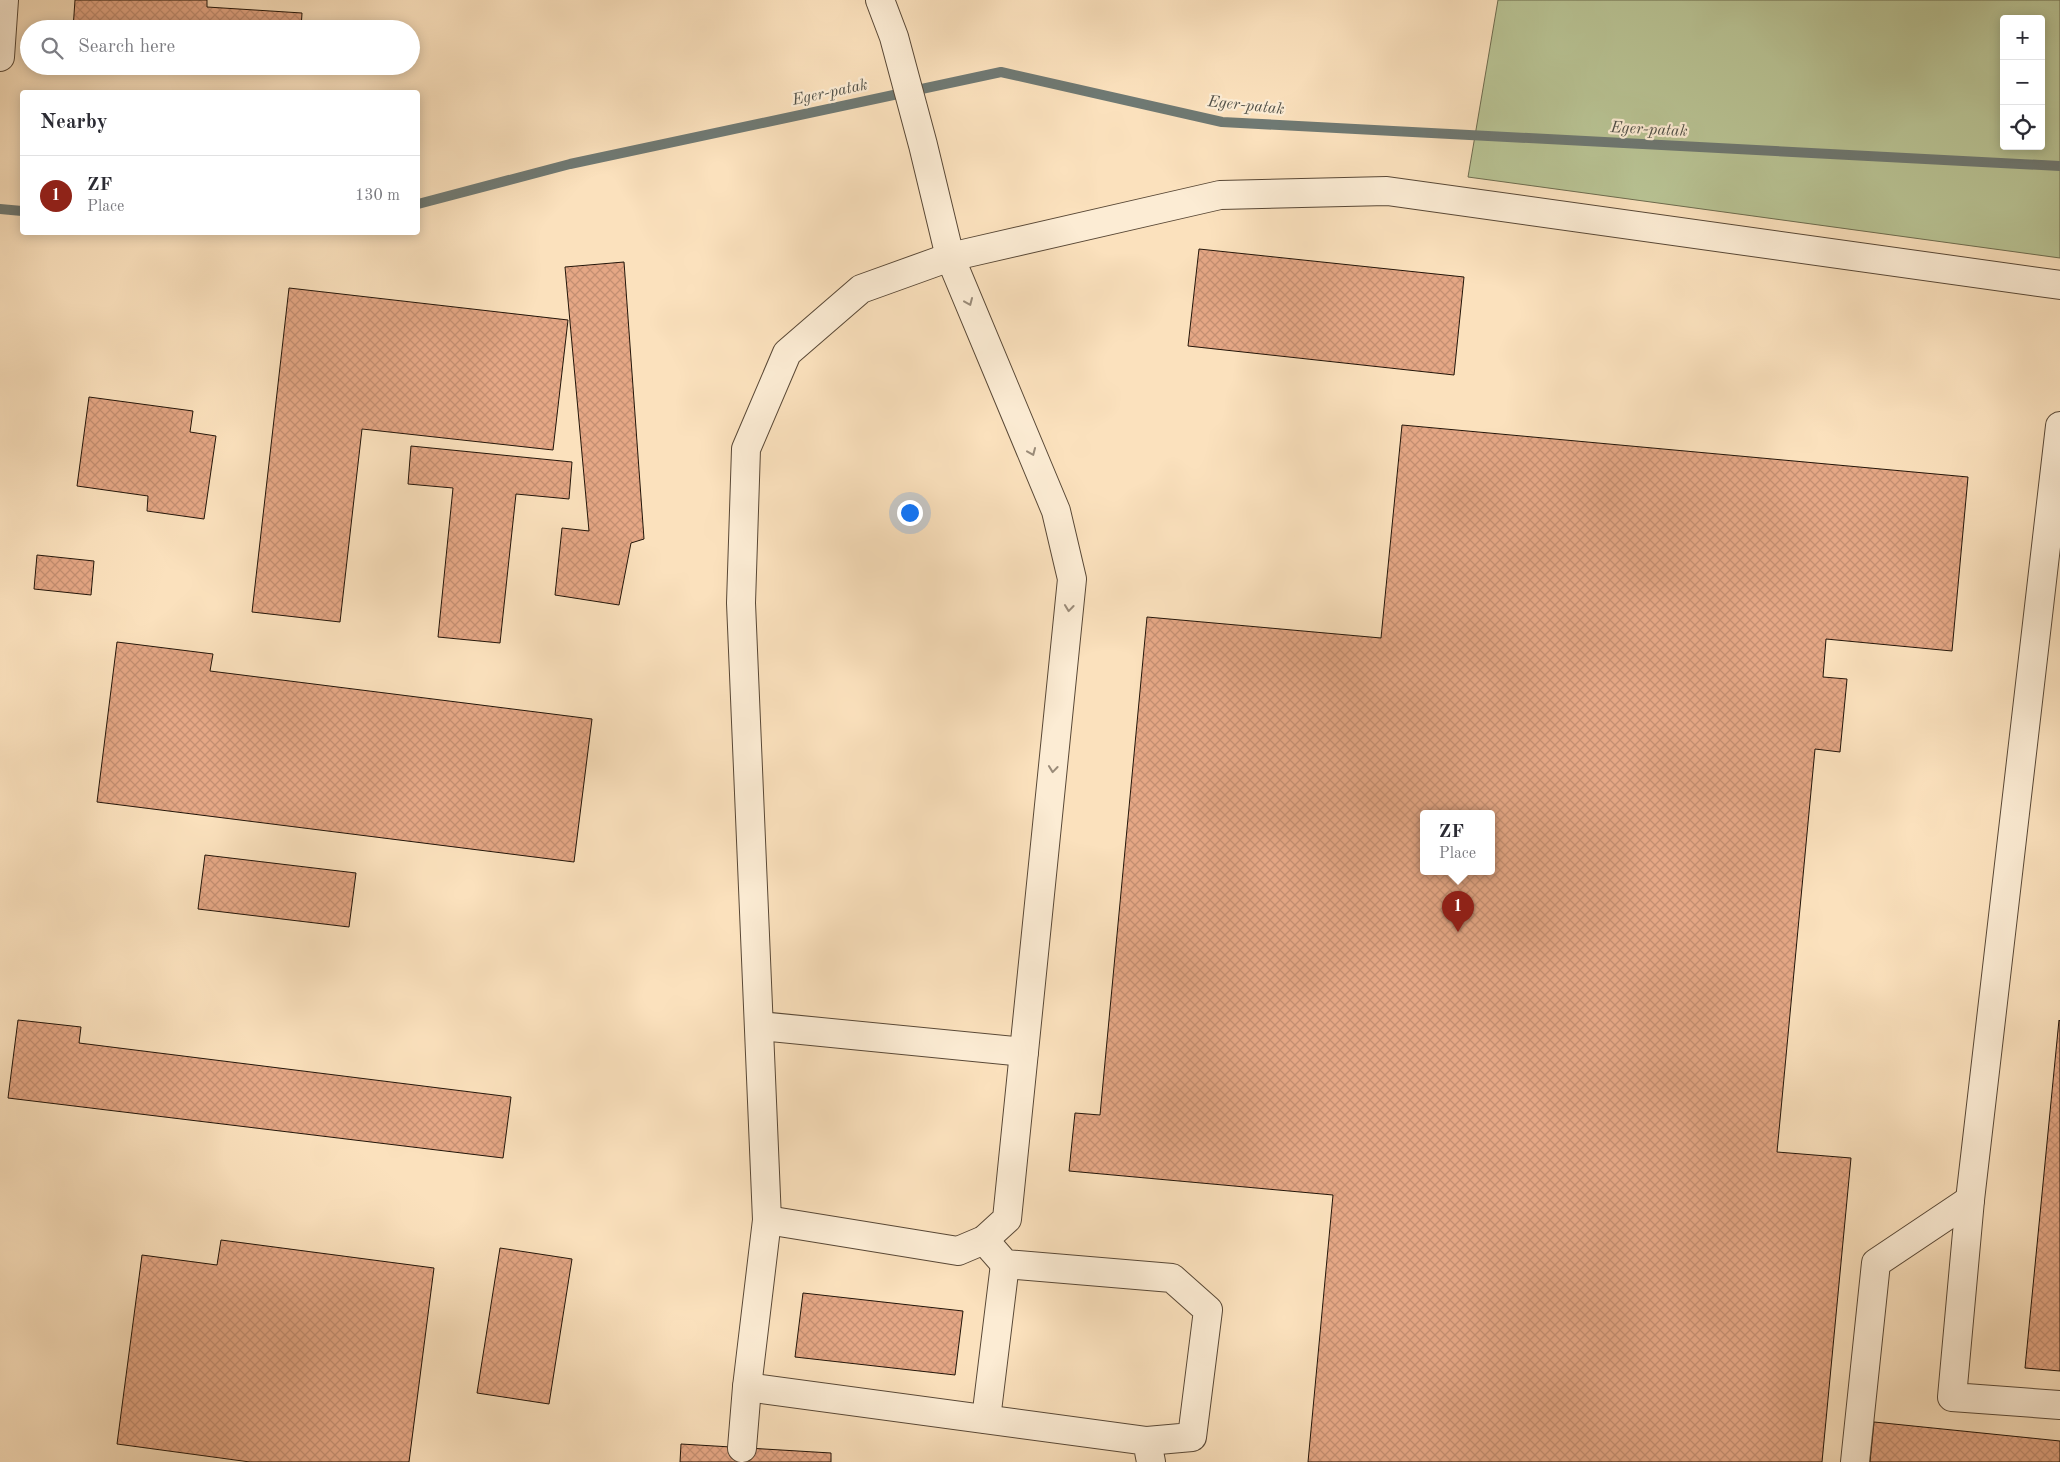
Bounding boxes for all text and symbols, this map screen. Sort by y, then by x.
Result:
map controls [2000,15,2045,150]
button: + [2000,15,2045,60]
search box [20,20,420,75]
icon: search [38,34,66,62]
text: Search here [78,38,175,57]
button: − [2000,60,2045,105]
water label: Eger-patak [790,77,869,109]
water label: Eger-patak [1206,94,1285,118]
button: locate [2000,105,2045,150]
text: Nearby [40,112,108,133]
water label: Eger-patak [1609,120,1688,140]
text: ZF [87,176,112,195]
text: 1 [51,188,61,204]
text: 130 m [355,188,400,204]
text: Place [87,199,124,215]
one-way arrow [962,297,973,306]
one-way arrow [1025,447,1036,456]
your location [897,500,923,526]
one-way arrow [1064,604,1075,612]
one-way arrow [1047,766,1058,774]
popup [1420,810,1495,875]
text: ZF [1439,823,1464,842]
text: Place [1439,846,1476,862]
pin: 1 [1442,891,1474,932]

